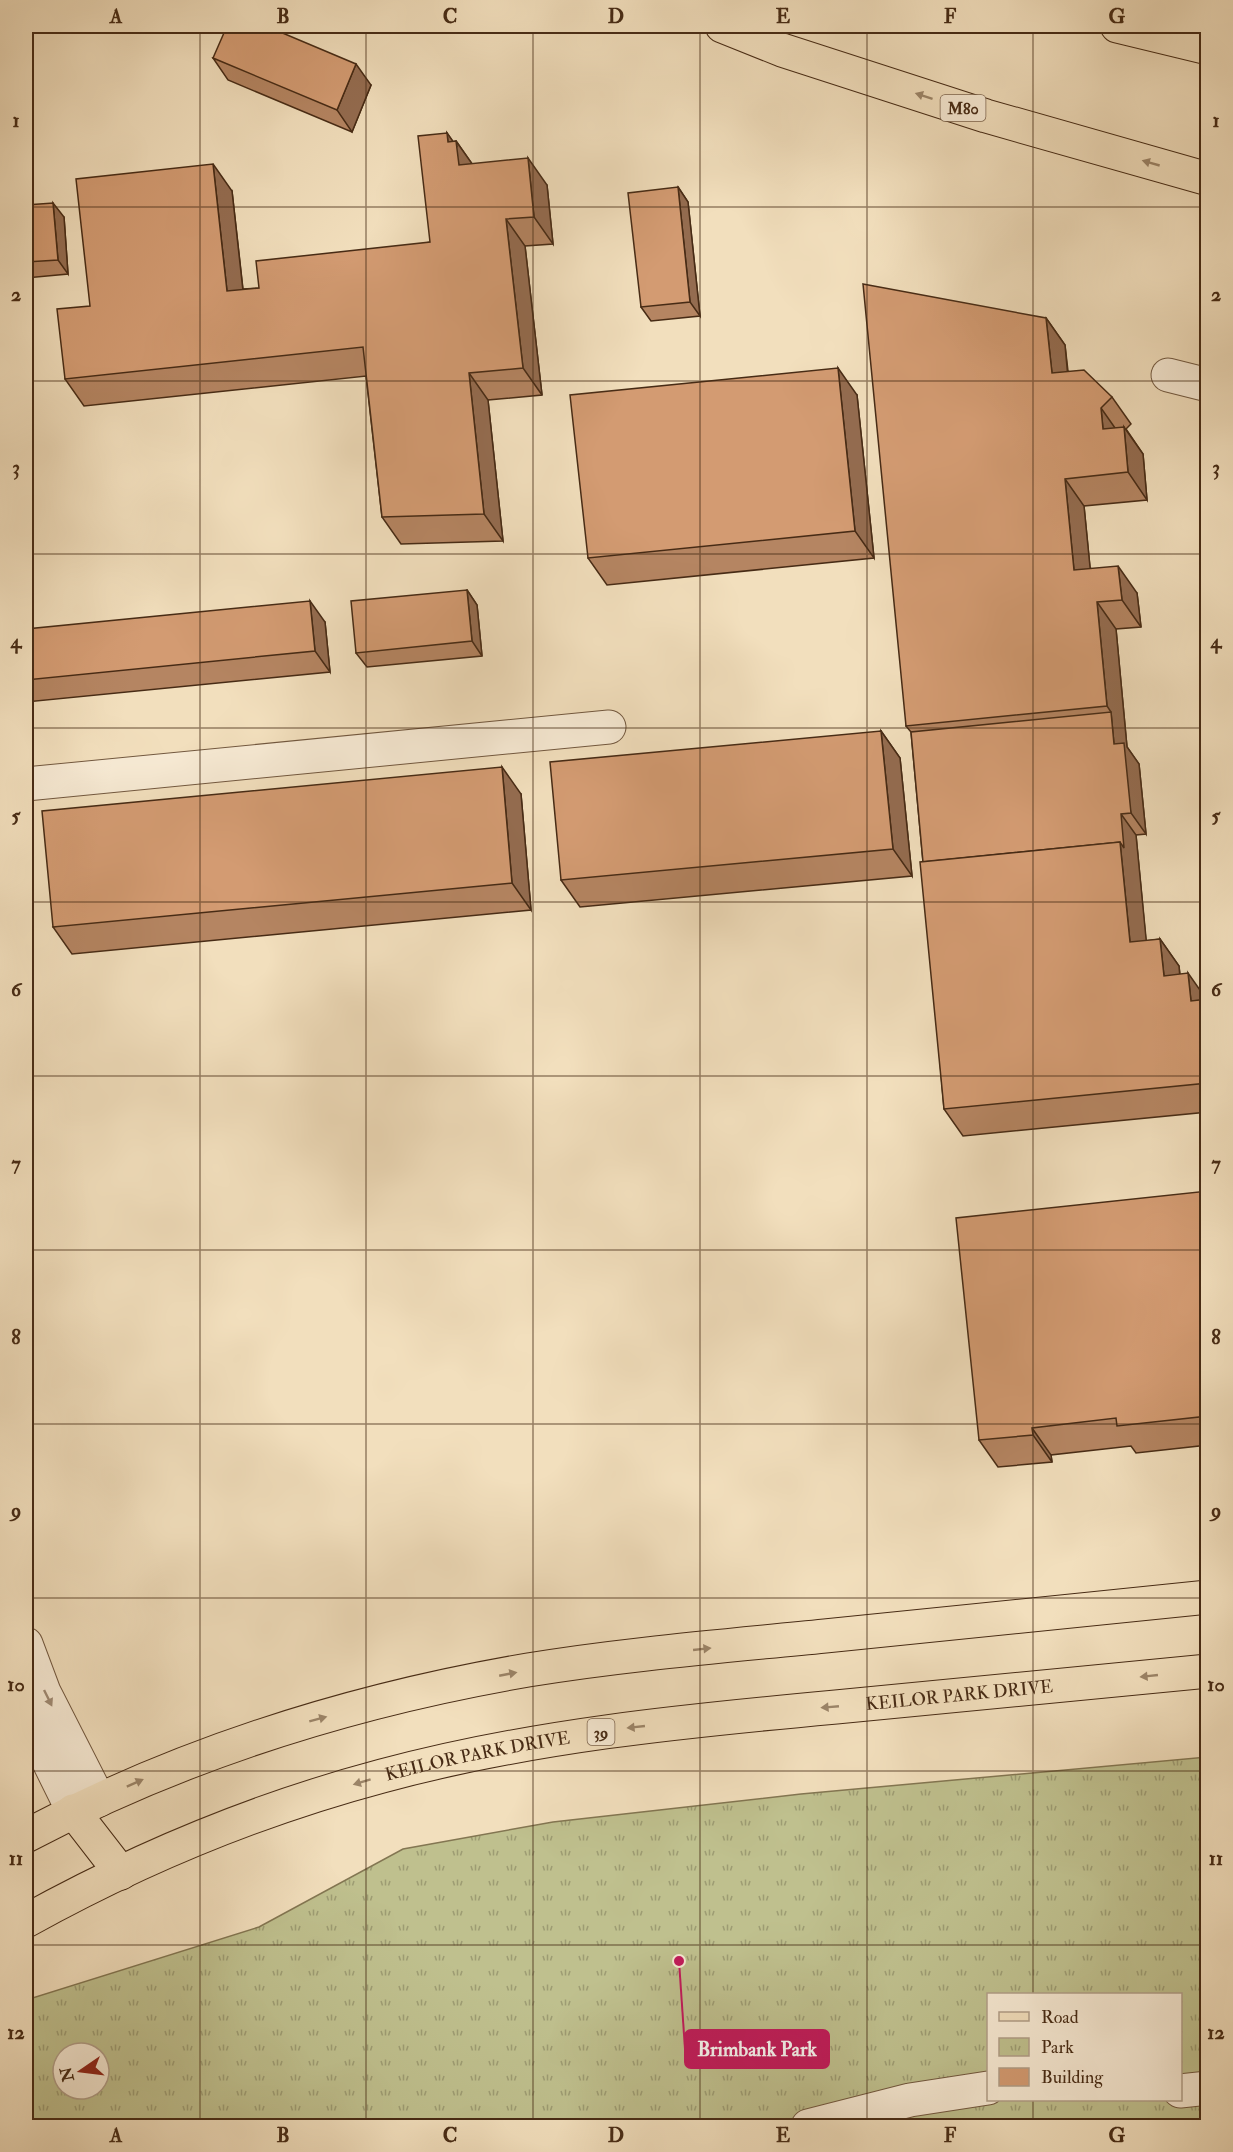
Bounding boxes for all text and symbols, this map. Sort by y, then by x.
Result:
text: A [109,4,123,29]
text: B [276,4,290,29]
text: C [443,4,457,29]
text: D [608,4,624,29]
text: E [776,4,791,29]
text: F [944,4,957,29]
text: G [1109,4,1126,29]
one-way arrow [915,91,933,100]
road number: M80 [940,95,986,121]
text: 1 [12,108,20,133]
text: 1 [1212,108,1220,133]
one-way arrow [1142,158,1160,167]
text: 2 [11,282,21,307]
text: 2 [1211,282,1221,307]
text: 3 [12,455,20,480]
text: 3 [1212,455,1220,480]
text: 4 [10,629,23,654]
text: 4 [1210,629,1223,654]
text: 5 [12,803,22,828]
text: 5 [1212,803,1222,828]
text: 6 [11,977,23,1002]
text: 6 [1211,977,1223,1002]
text: 7 [11,1151,21,1176]
text: 7 [1211,1151,1221,1176]
text: 8 [11,1325,21,1350]
text: 8 [1211,1325,1221,1350]
text: 9 [9,1498,21,1523]
text: 9 [1209,1498,1221,1523]
one-way arrow [692,1644,711,1654]
one-way arrow [499,1669,518,1678]
one-way arrow [1140,1671,1159,1681]
text: 10 [7,1672,25,1697]
text: 10 [1207,1672,1225,1697]
street label: KEILOR PARK DRIVE [865,1675,1054,1716]
one-way arrow [42,1689,52,1707]
one-way arrow [820,1702,839,1712]
one-way arrow [309,1713,328,1723]
road number: 39 [588,1719,614,1745]
one-way arrow [626,1722,645,1732]
street label: KEILOR PARK DRIVE [383,1726,572,1787]
one-way arrow [353,1777,371,1787]
one-way arrow [126,1779,143,1788]
text: 11 [9,1846,23,1871]
text: 11 [1209,1846,1223,1871]
legend [987,1993,1182,2101]
text: Road [1041,2006,1079,2029]
text: 12 [7,2020,25,2045]
text: 12 [1207,2020,1225,2045]
callout: Brimbank Park [685,2030,829,2068]
text: Park [1041,2036,1074,2059]
text: Brimbank Park [697,2037,817,2062]
north arrow [51,2041,111,2101]
text: N [56,2064,79,2085]
text: Building [1041,2066,1104,2089]
text: A [109,2123,123,2148]
text: B [276,2123,290,2148]
text: C [443,2123,457,2148]
text: D [608,2123,624,2148]
text: E [776,2123,791,2148]
text: F [944,2123,957,2148]
text: G [1109,2123,1126,2148]

